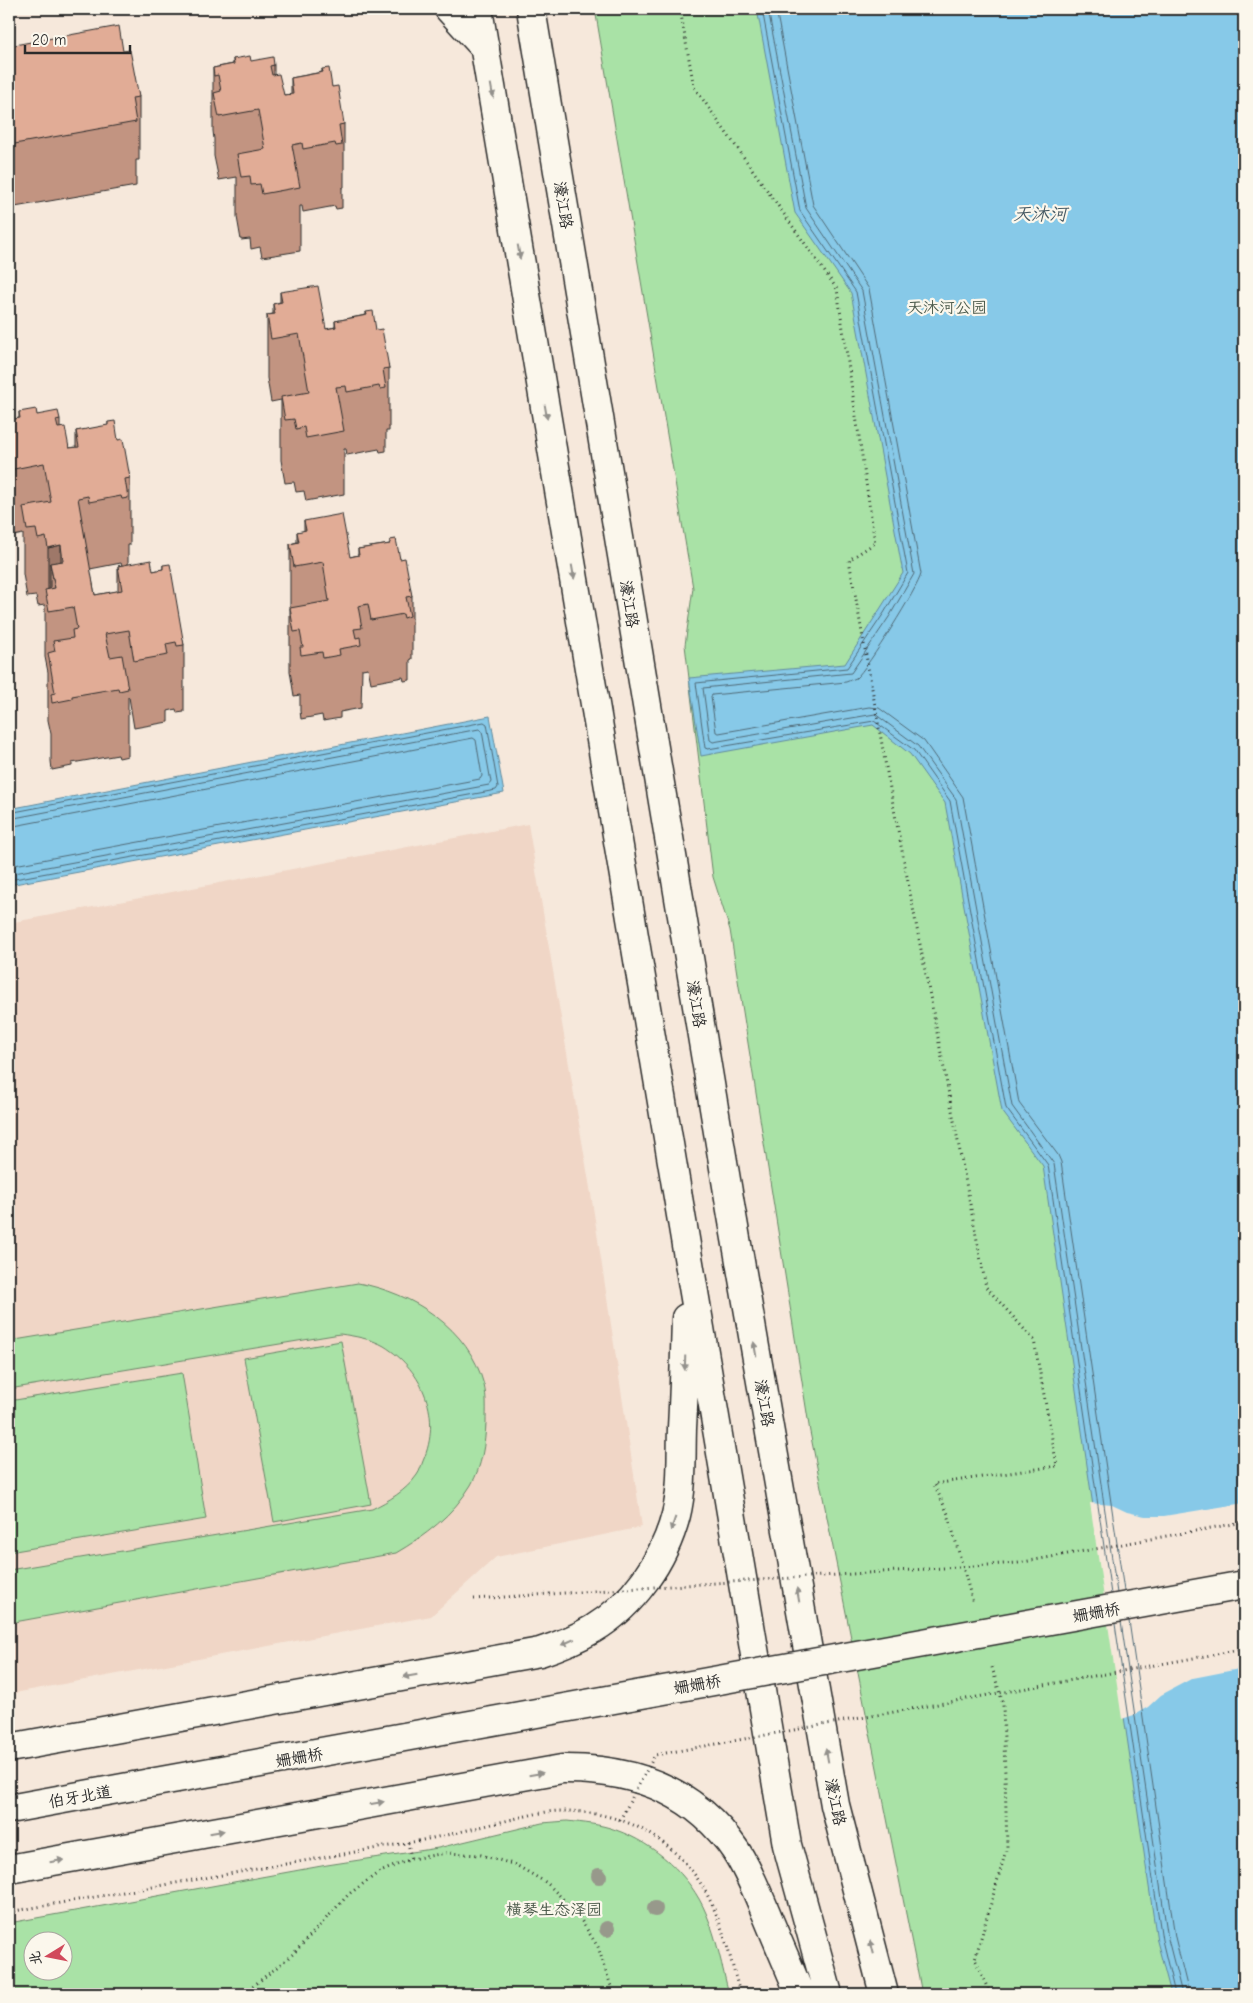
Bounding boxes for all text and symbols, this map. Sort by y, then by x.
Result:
scale bar [25,22,130,54]
text: 20 m [32,31,66,49]
one-way arrow [489,84,497,100]
street label: 濠江路 [550,180,576,230]
water label: 天沐河 [1013,204,1070,225]
one-way arrow [516,244,524,260]
park label: 天沐河公园 [907,299,987,317]
one-way arrow [543,404,551,420]
one-way arrow [569,564,577,580]
street label: 濠江路 [616,579,642,629]
street label: 濠江路 [683,979,709,1029]
one-way arrow [751,1340,759,1356]
one-way arrow [680,1355,688,1371]
street label: 濠江路 [751,1378,777,1428]
one-way arrow [668,1517,676,1532]
one-way arrow [794,1586,802,1602]
street label: 姗姗桥 [1071,1600,1121,1626]
one-way arrow [561,1638,575,1646]
one-way arrow [401,1672,417,1680]
street label: 姗姗桥 [672,1672,722,1698]
street label: 姗姗桥 [274,1745,324,1771]
one-way arrow [822,1746,830,1762]
one-way arrow [529,1770,544,1778]
street label: 濠江路 [821,1777,849,1828]
street label: 伯牙北道 [47,1783,113,1811]
one-way arrow [369,1798,385,1806]
one-way arrow [209,1827,225,1835]
one-way arrow [49,1856,65,1864]
park label: 横琴生态泽园 [506,1901,602,1919]
north arrow [22,1930,72,1980]
one-way arrow [868,1940,876,1955]
text: 北 [26,1950,45,1967]

